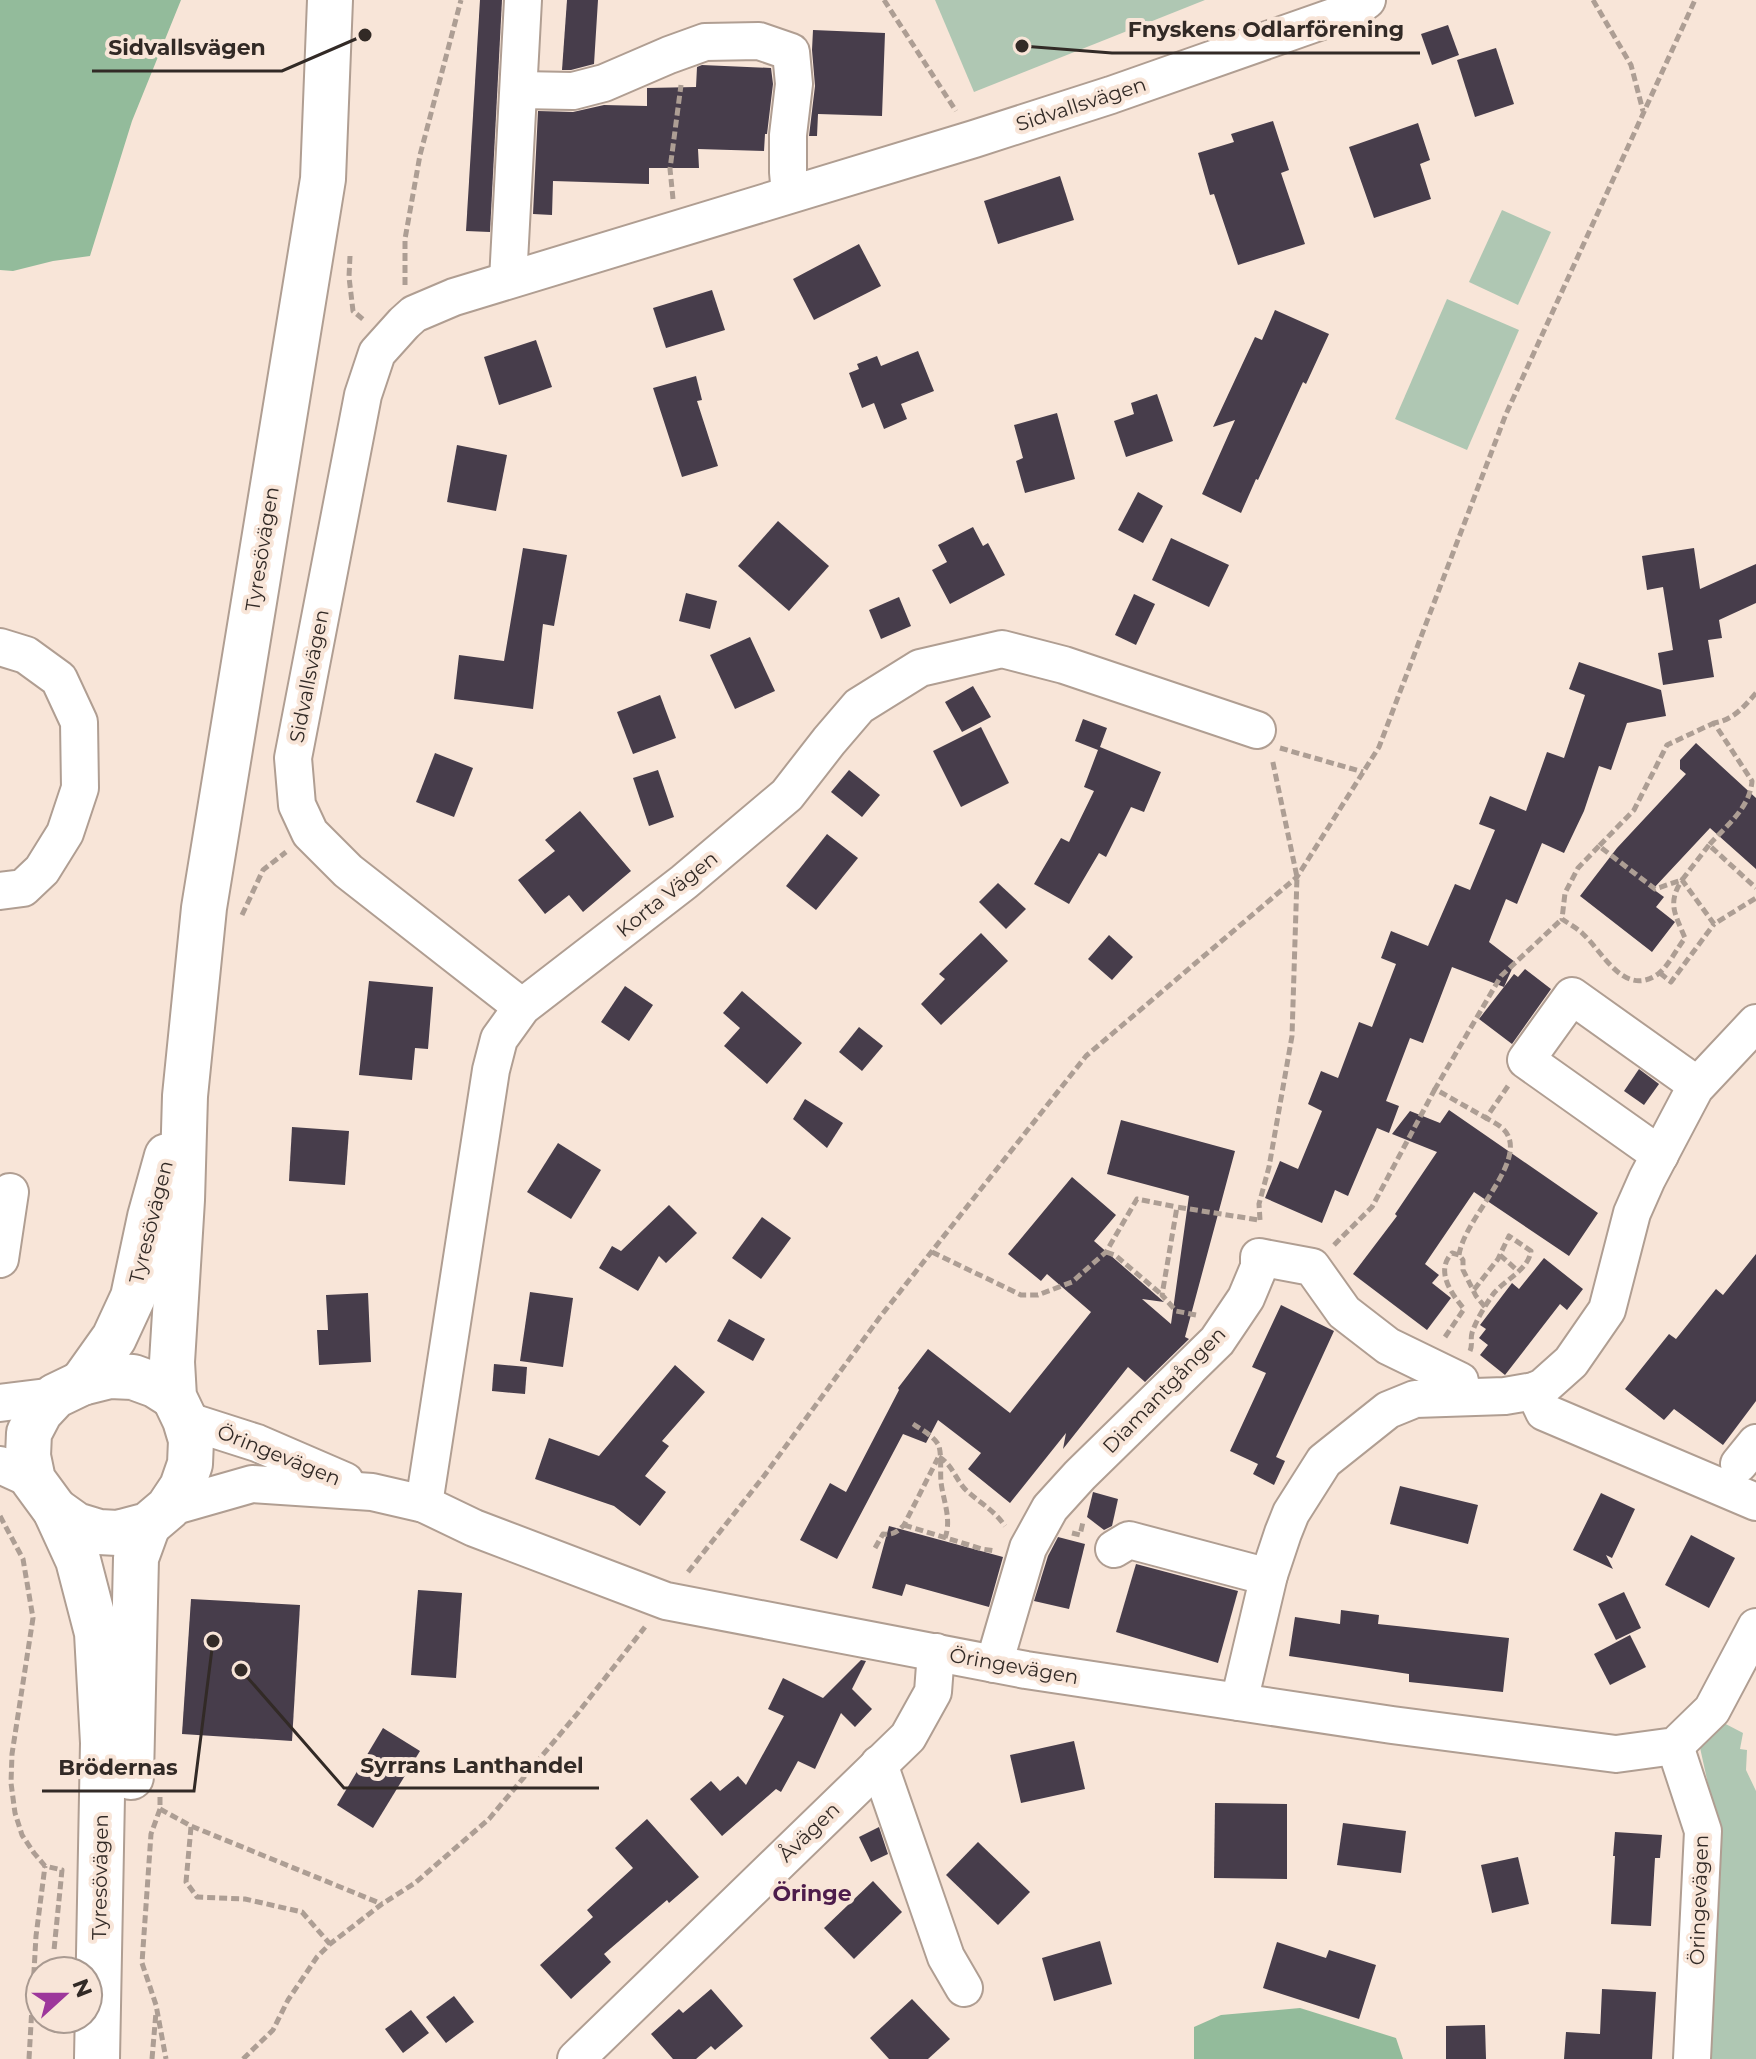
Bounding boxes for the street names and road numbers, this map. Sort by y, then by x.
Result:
street label: Sidvallsvägen [1013,72,1149,136]
street label: Tyresövägen [240,485,284,613]
street label: Sidvallsvägen [284,607,334,745]
street label: Korta Vägen [612,846,722,942]
street label: Tyresövägen [124,1158,178,1286]
street label: Diamantgången [1098,1322,1230,1458]
street label: Öringevägen [214,1419,344,1491]
street label: Öringevägen [948,1643,1080,1689]
street label: Åvägen [773,1796,844,1867]
street label: Tyresövägen [87,1814,113,1940]
street label: Öringevägen [1685,1834,1713,1966]

